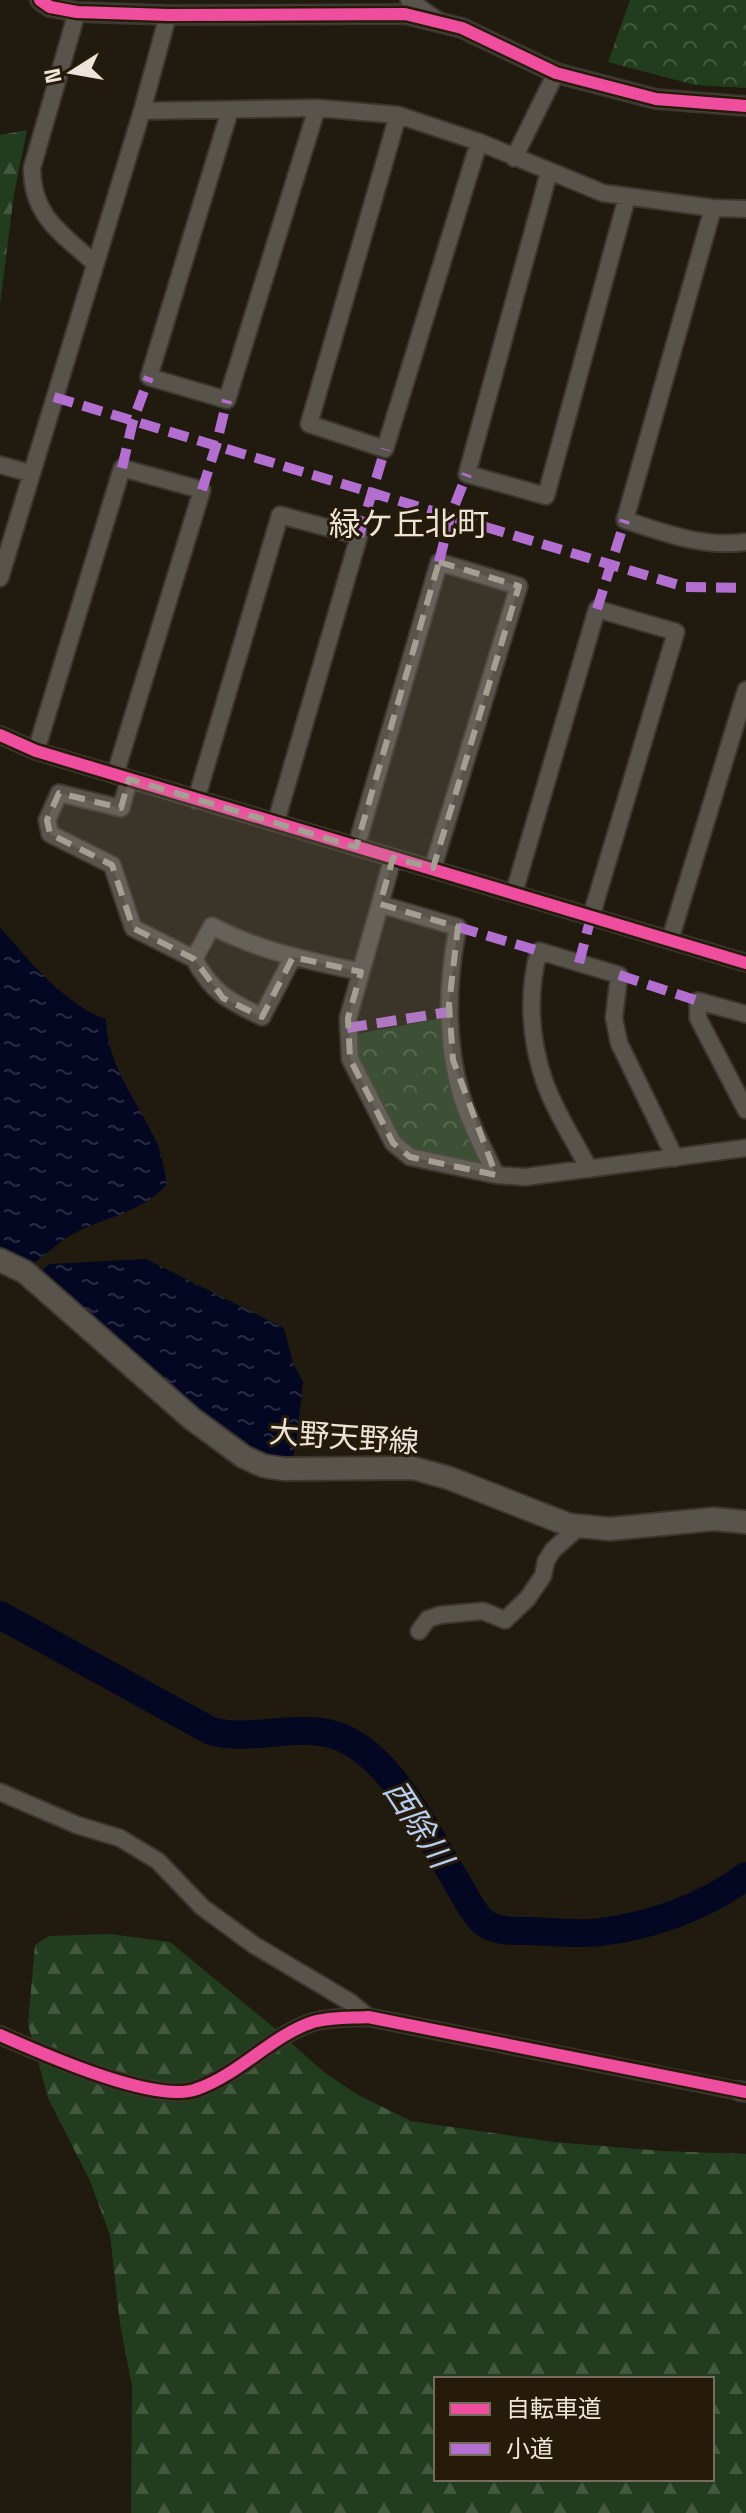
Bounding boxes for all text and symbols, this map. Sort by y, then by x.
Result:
north arrow [32,32,112,112]
text: N [37,66,68,86]
district label: 緑ケ丘北町 [329,504,489,544]
street label: 大野天野線 [268,1412,420,1462]
water label: 西除川 [375,1773,463,1878]
legend [434,2377,714,2481]
text: 自転車道 [506,2393,602,2424]
text: 小道 [506,2433,554,2464]

